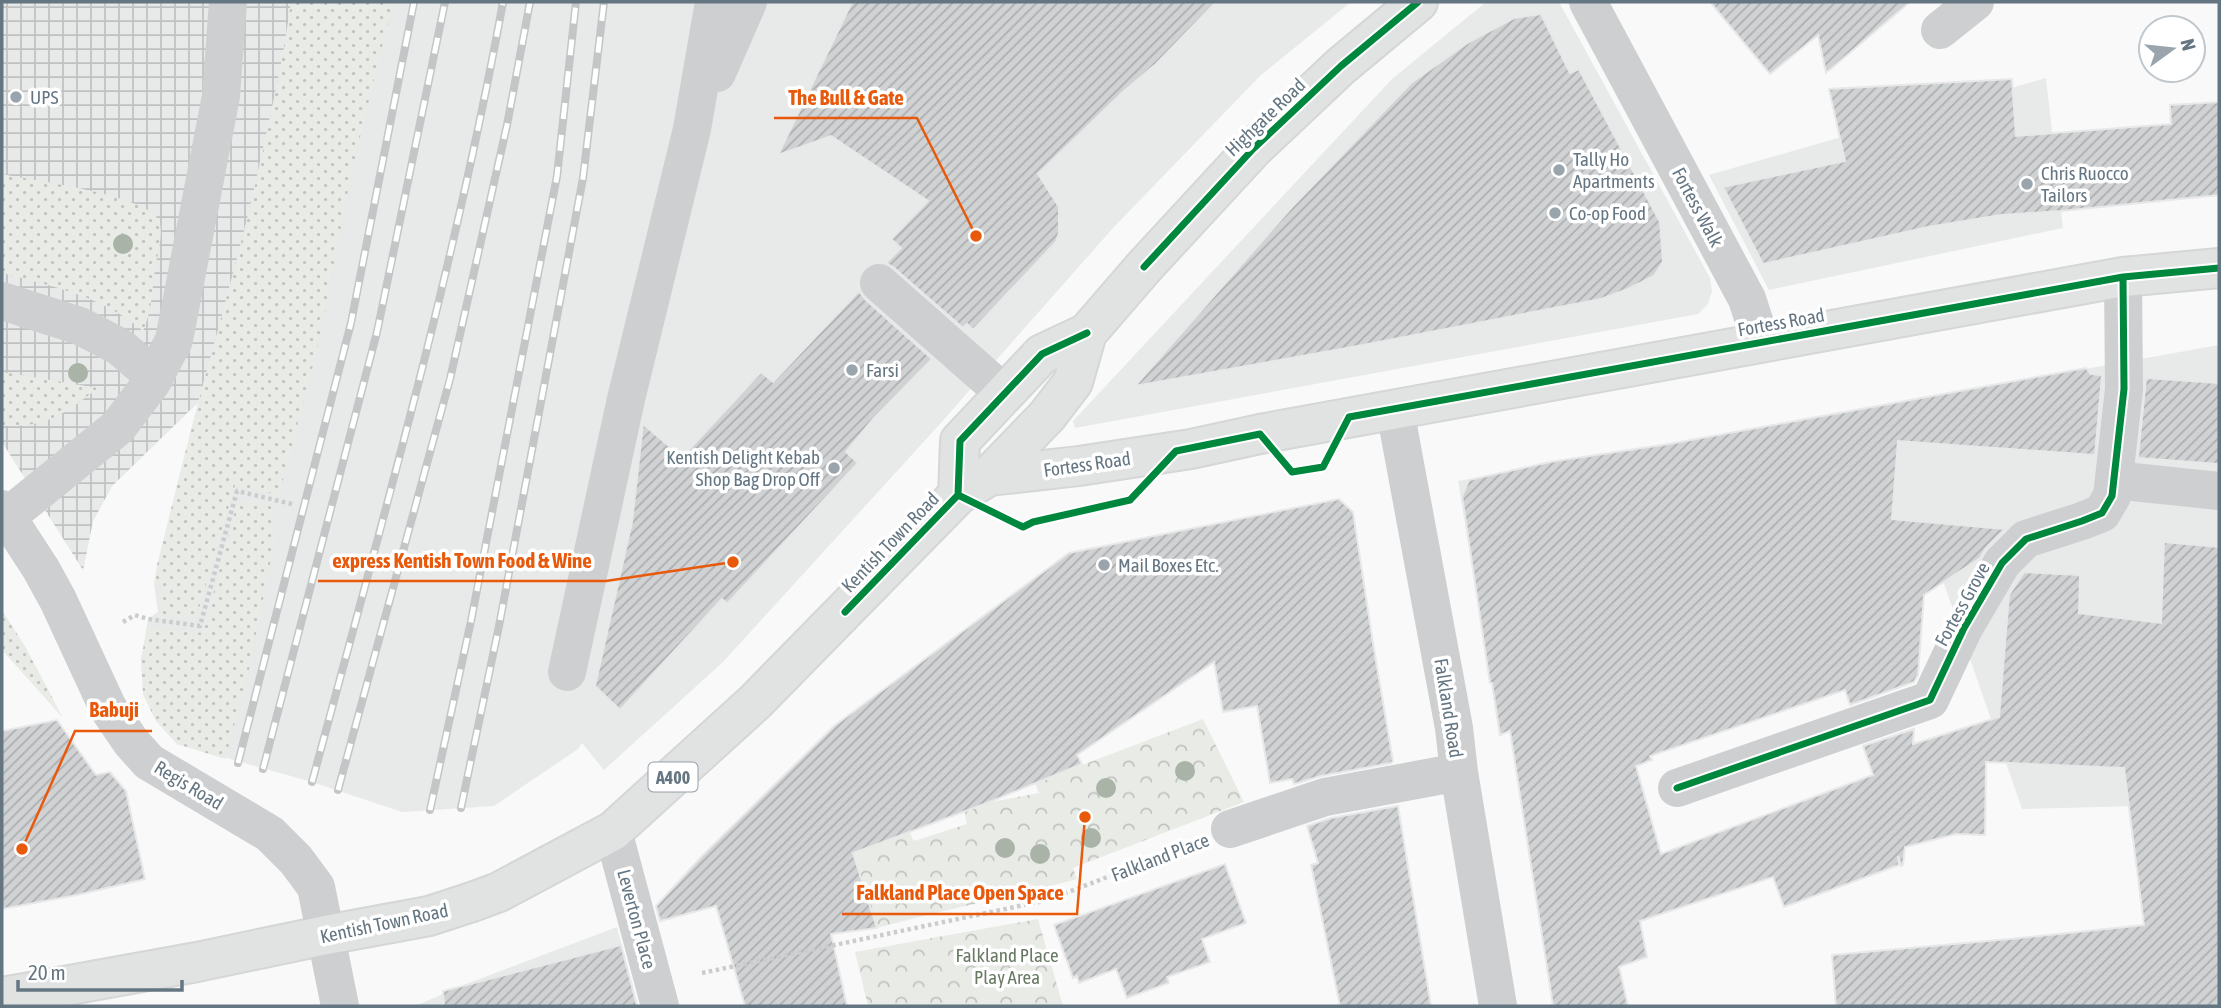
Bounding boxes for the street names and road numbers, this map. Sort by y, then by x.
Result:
street label: Highgate Road [1221,74,1309,160]
street label: Fortess Walk [1668,163,1728,251]
street label: Fortess Road [1736,304,1826,340]
street label: Fortess Road [1042,447,1132,481]
street label: Kentish Town Road [837,487,943,597]
street label: Fortess Grove [1930,558,1994,650]
street label: Falkland Road [1430,657,1468,759]
street label: Regis Road [151,756,227,814]
road number: A400 [648,762,698,792]
street label: Falkland Place [1108,828,1212,886]
street label: Leverton Place [613,867,661,971]
street label: Kentish Town Road [318,899,450,947]

